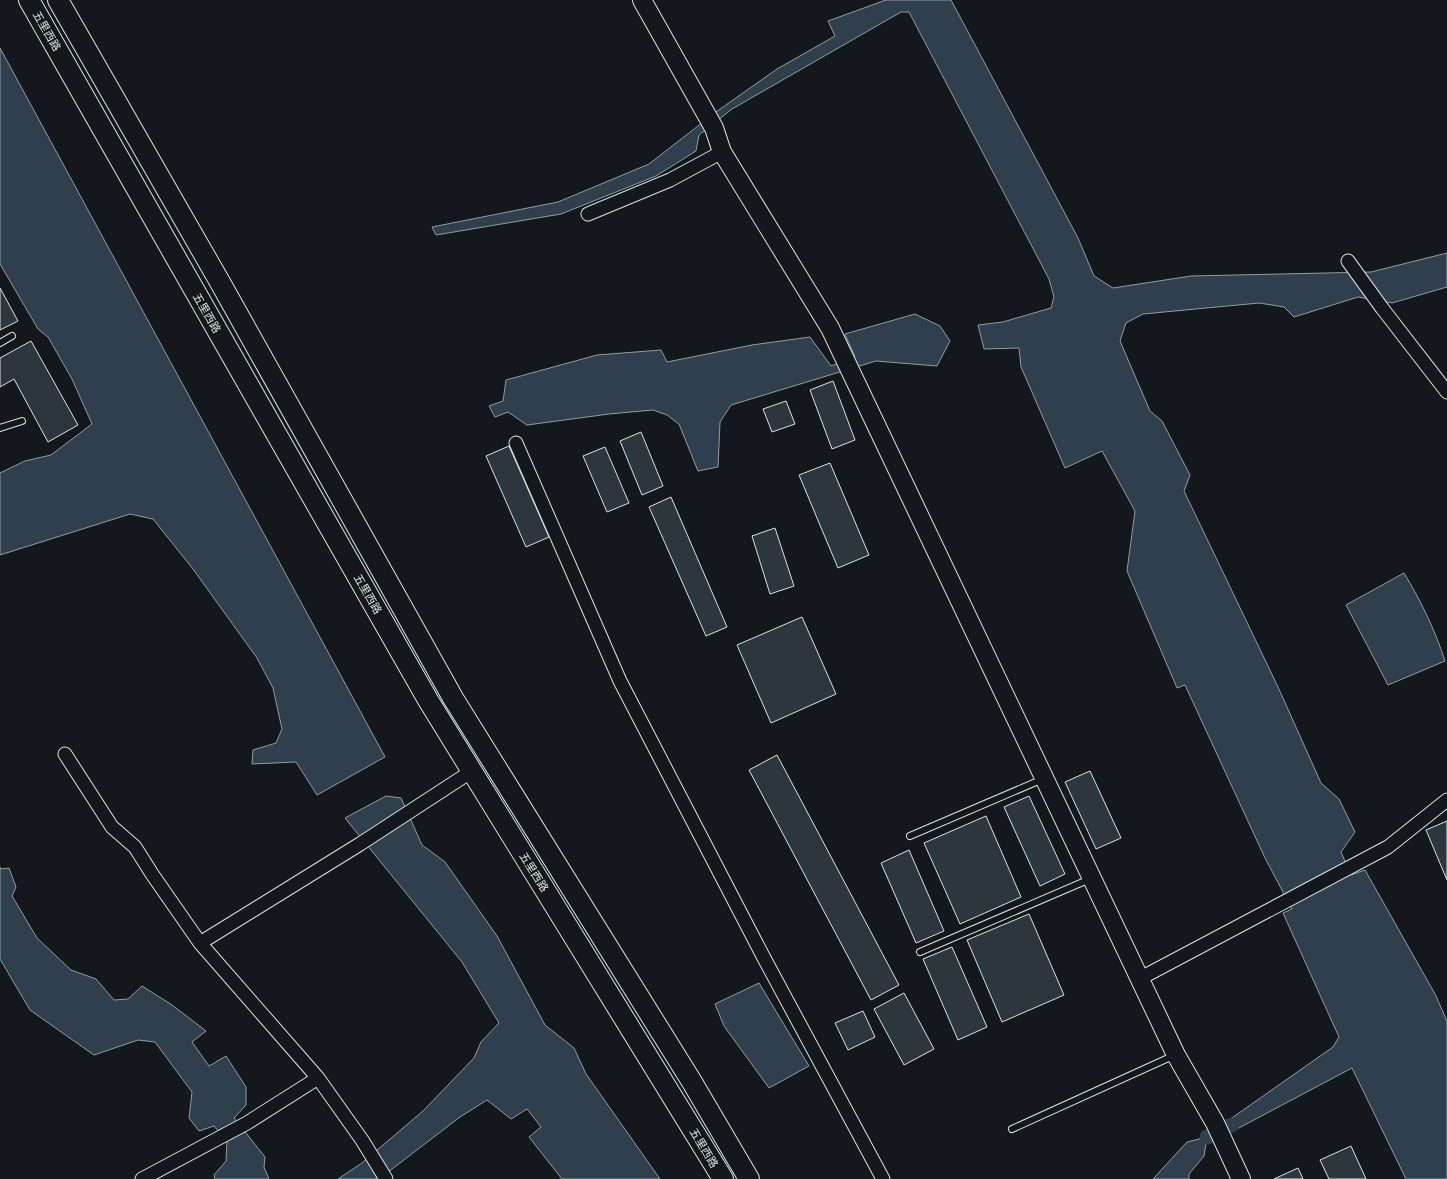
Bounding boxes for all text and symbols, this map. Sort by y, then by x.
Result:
street label: 五里西路 [30,8,64,54]
street label: 五里西路 [190,290,224,336]
street label: 五里西路 [351,571,385,617]
street label: 五里西路 [516,850,552,894]
street label: 五里西路 [687,1126,721,1170]

